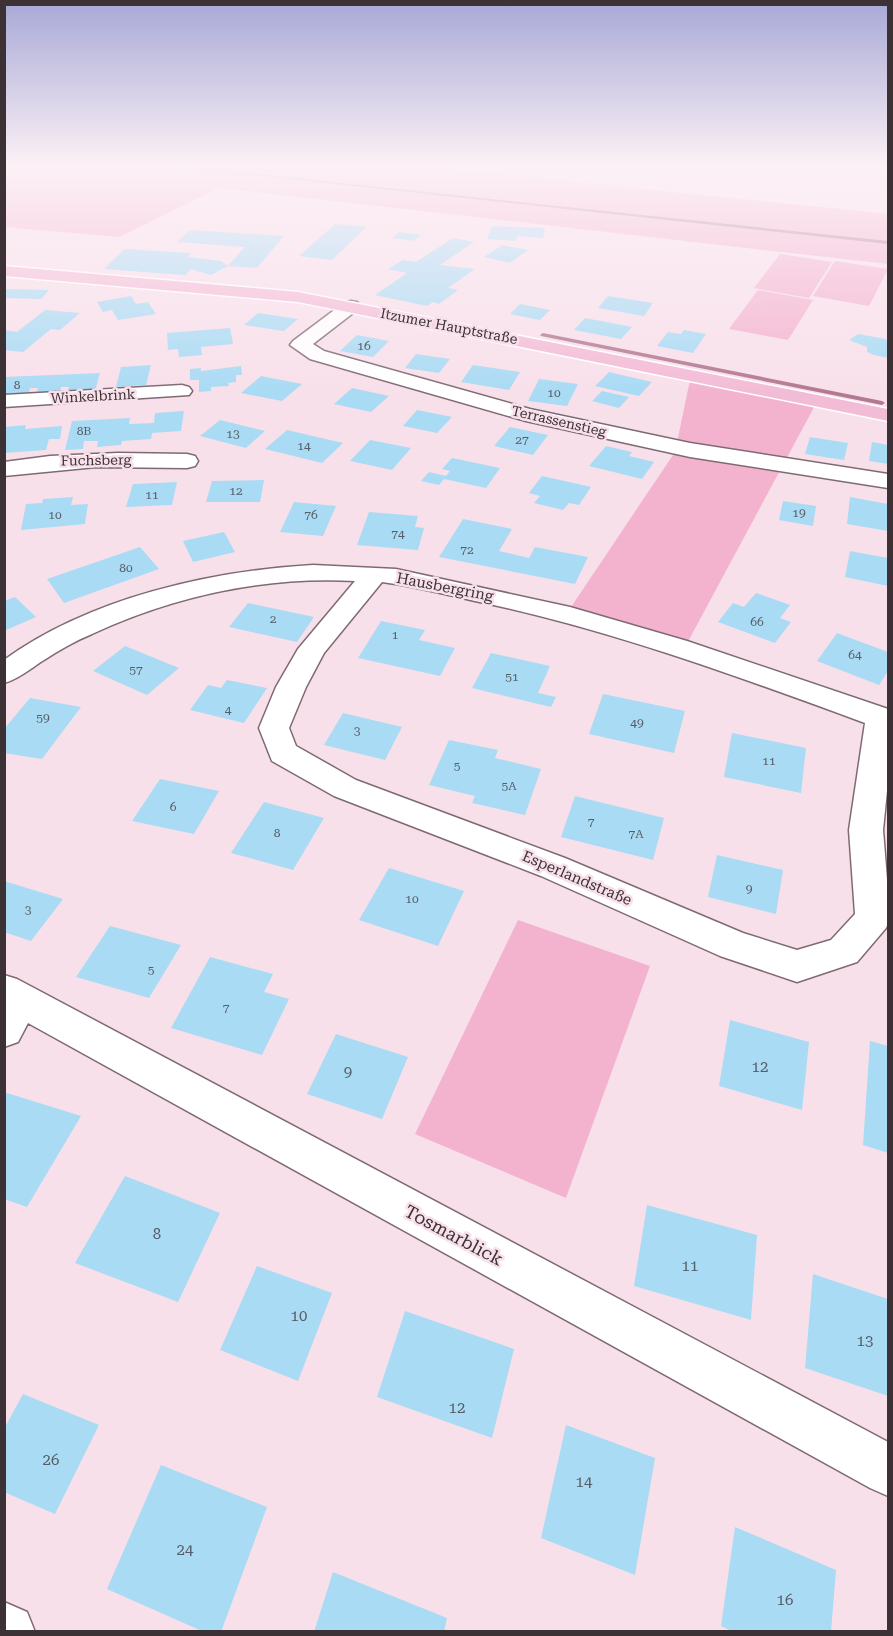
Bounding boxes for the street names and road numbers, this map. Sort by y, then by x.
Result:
street label: Itzumer Hauptstraße [379,305,519,347]
street label: Winkelbrink [50,386,136,406]
street label: Terrassenstieg [510,402,608,440]
street label: Fuchsberg [60,451,132,469]
street label: Hausbergring [395,569,495,605]
street label: Esperlandstraße [519,847,635,909]
street label: Tosmarblick [401,1200,507,1270]

